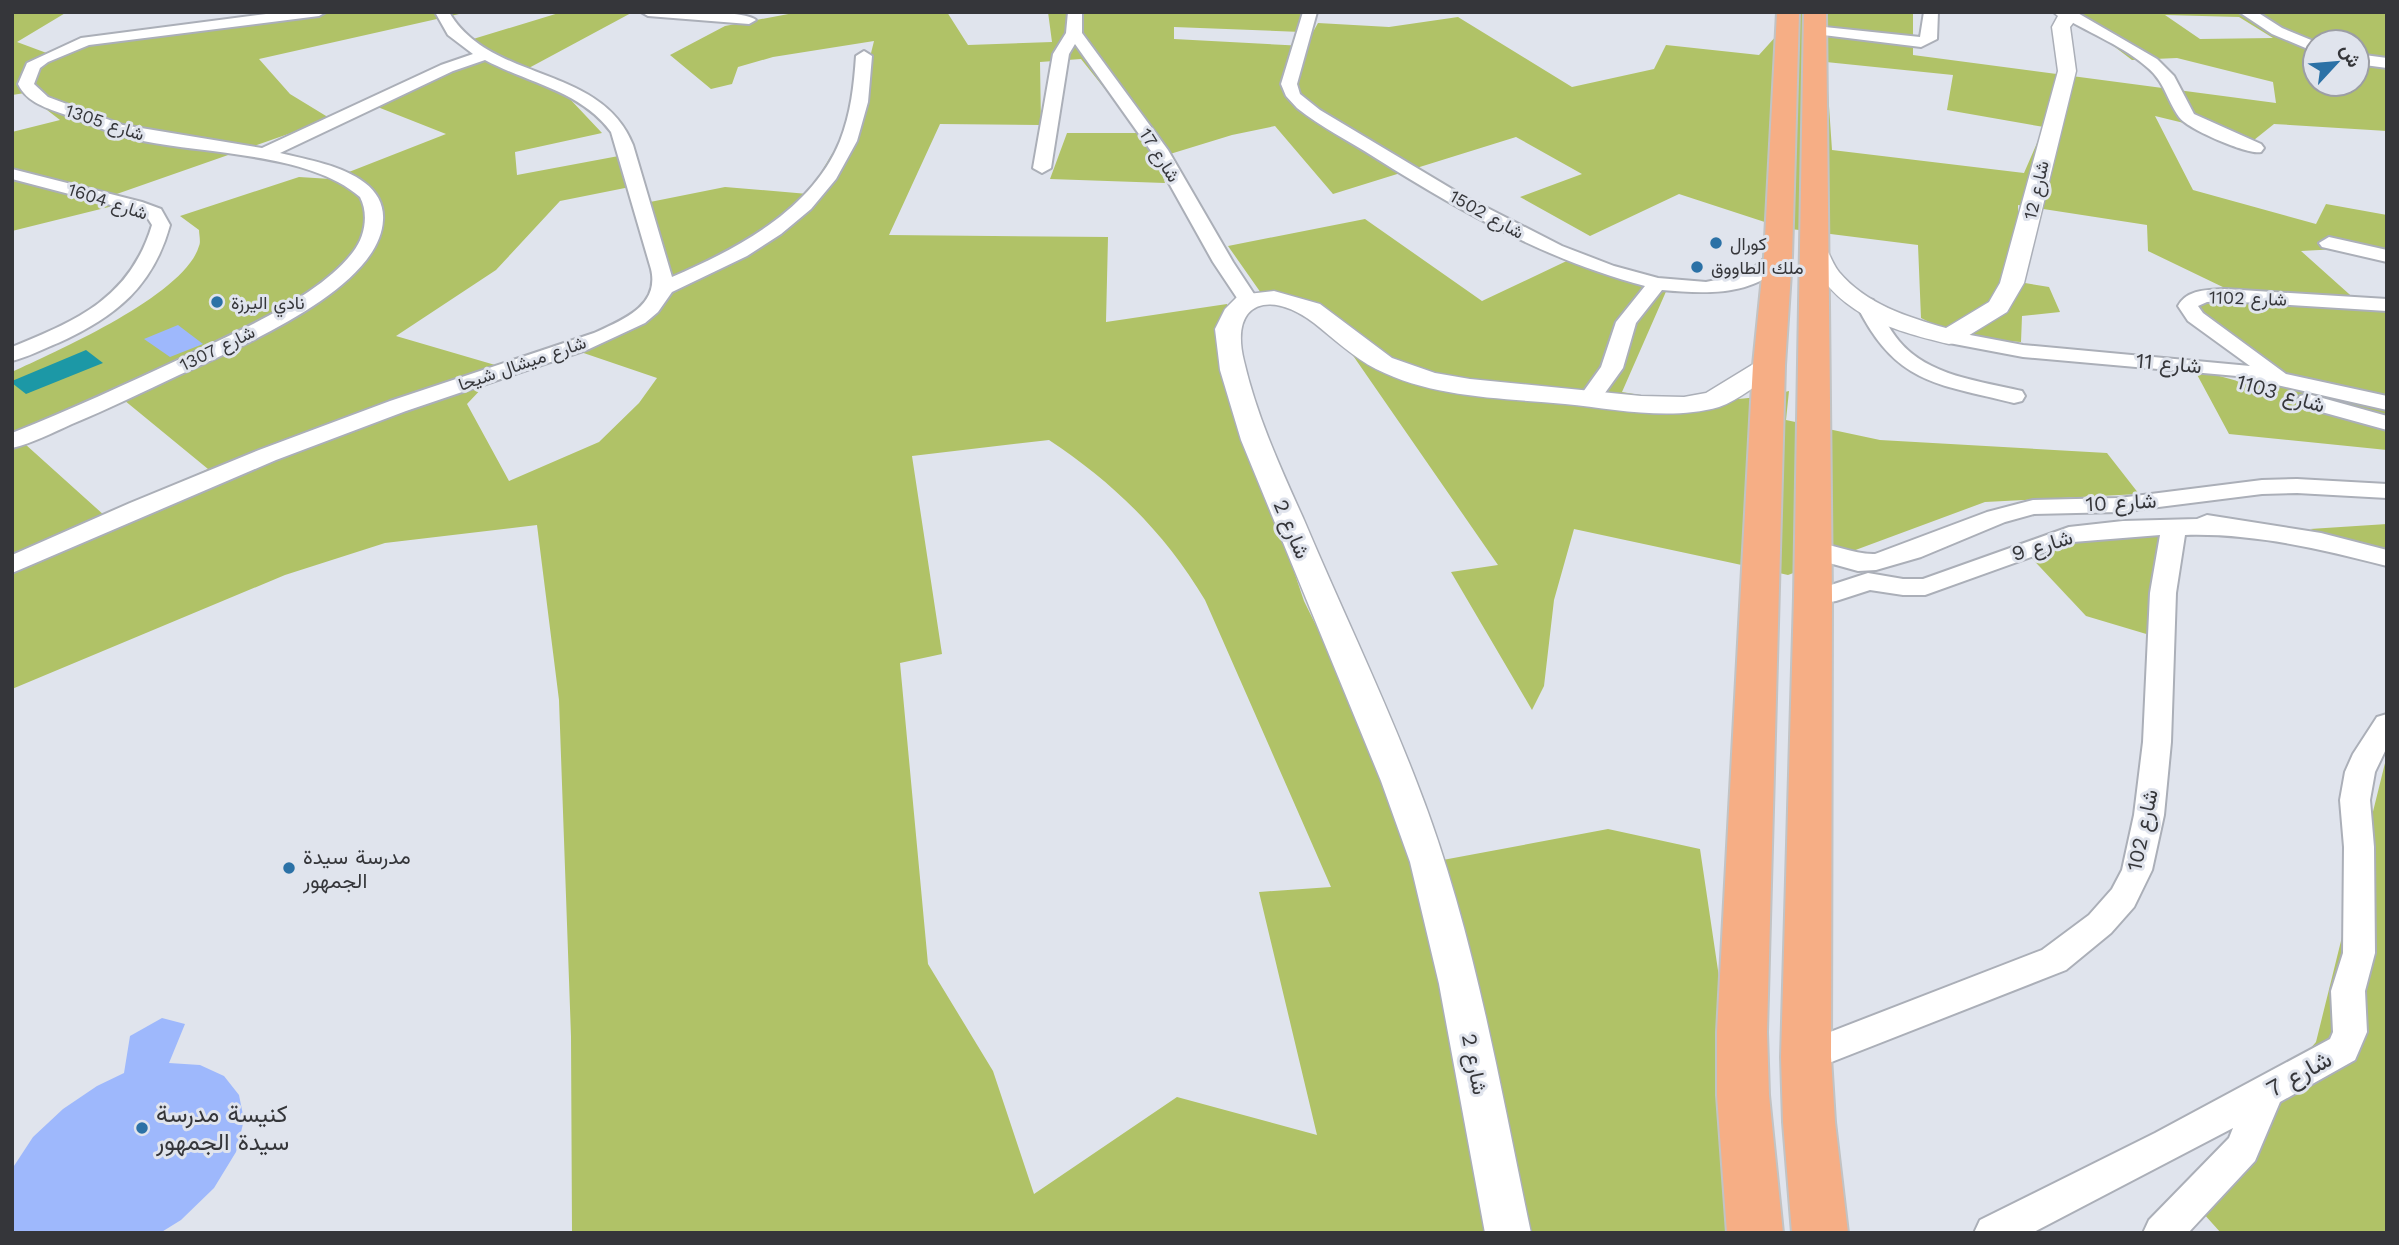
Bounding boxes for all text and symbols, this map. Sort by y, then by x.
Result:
north arrow [2301,28,2371,98]
text: ش [2335,40,2366,71]
street label: شارع 1305 [62,99,147,146]
street label: شارع 17 [1134,124,1185,187]
street label: شارع 12 [2019,158,2055,222]
street label: شارع 1604 [65,178,150,226]
street label: شارع 1502 [1445,185,1528,245]
place label: كورال [1730,233,1767,255]
marker: كورال [1708,235,1724,251]
place label: ملك الطاووق [1711,257,1804,279]
marker: ملك الطاووق [1689,259,1705,275]
street label: شارع 1102 [2209,286,2287,312]
place label: نادي اليرزة [231,292,305,318]
marker: نادي اليرزة [209,294,225,310]
street label: شارع 1307 [176,321,259,377]
street label: شارع ميشال شيحا [455,331,589,397]
street label: شارع 11 [2135,348,2203,380]
street label: شارع 1103 [2233,368,2328,419]
street label: شارع 10 [2085,488,2157,518]
street label: شارع 2 [1267,496,1316,563]
street label: شارع 9 [2009,524,2076,568]
street label: شارع 102 [2121,787,2165,874]
place label: مدرسة سيدة الجمهور [302,844,411,894]
marker: مدرسة سيدة الجمهور [281,860,297,876]
street label: شارع 2 [1455,1031,1493,1097]
street label: شارع 7 [2262,1045,2337,1105]
place label: كنيسة مدرسة سيدة الجمهور [155,1100,289,1157]
marker: كنيسة مدرسة سيدة الجمهور [134,1120,150,1136]

